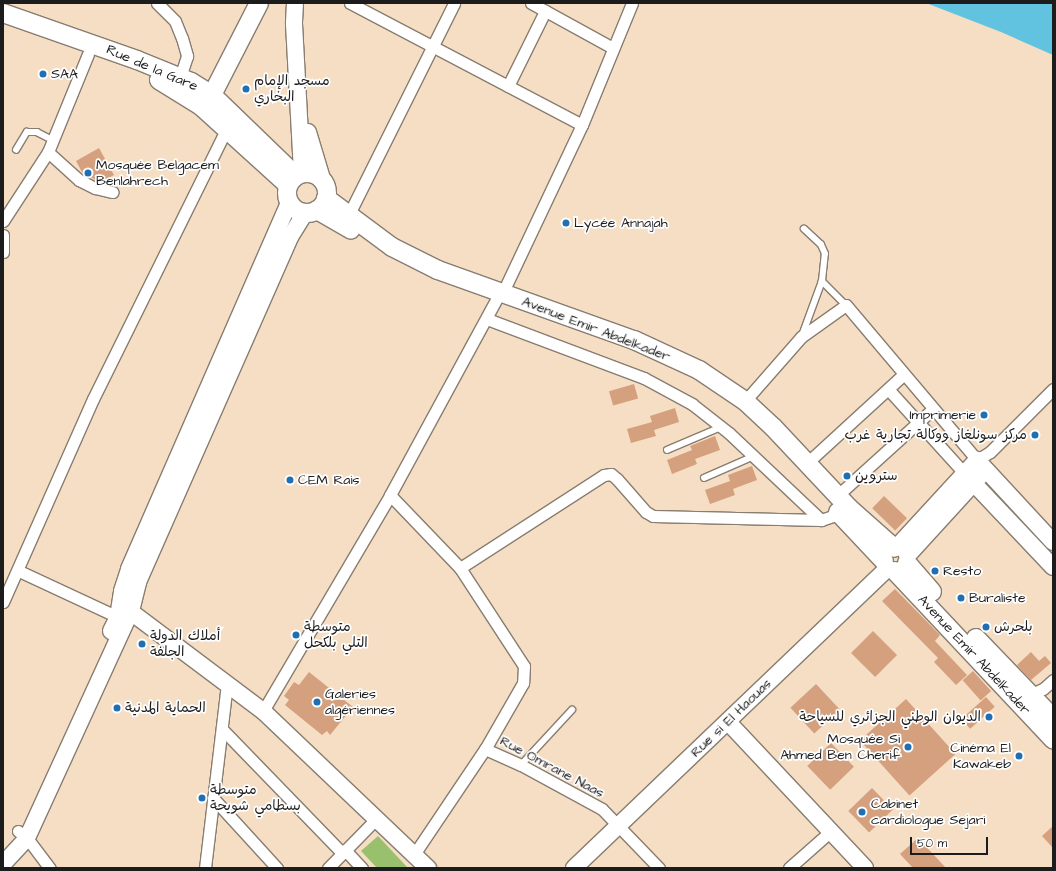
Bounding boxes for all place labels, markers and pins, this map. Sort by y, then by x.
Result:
place label: SAA [51,66,78,82]
marker: SAA [38,69,48,79]
place label: مسجد الإمام البخاري [254,73,330,106]
marker: مسجد الإمام البخاري [241,84,251,94]
place label: Mosquée Belgacem Benlahrech [96,157,219,190]
marker: Mosquée Belgacem Benlahrech [83,168,93,178]
place label: Lycée Annajah [574,215,668,231]
marker: Lycée Annajah [561,218,571,228]
place label: Imprimerie [909,407,976,423]
marker: Imprimerie [979,410,989,420]
place label: مركز سونلغاز ووكالة تجارية غرب [845,427,1027,443]
marker: مركز سونلغاز ووكالة تجارية غرب [1030,430,1040,440]
place label: ستروين [855,468,898,484]
marker: ستروين [842,471,852,481]
place label: CEM Rais [298,472,360,488]
marker: CEM Rais [285,475,295,485]
place label: Resto [943,563,981,579]
marker: Resto [930,566,940,576]
place label: Buraliste [969,590,1025,606]
marker: Buraliste [956,593,966,603]
place label: متوسطة التلي بلكحل [304,619,368,652]
place label: بلحرش [994,619,1033,635]
marker: بلحرش [981,622,991,632]
place label: أملاك الدولة الجلفة [150,628,220,660]
marker: متوسطة التلي بلكحل [291,630,301,640]
marker: أملاك الدولة الجلفة [137,639,147,649]
place label: Galeries algériennes [325,686,395,718]
marker: Galeries algériennes [312,697,322,707]
place label: الحماية المدنية [125,700,206,716]
marker: الحماية المدنية [112,703,122,713]
place label: الديوان الوطني الجزائري للسياحة [799,709,981,725]
marker: الديوان الوطني الجزائري للسياحة [984,712,994,722]
place label: Mosquée Si Ahmed Ben Cherif [780,731,900,764]
place label: Cinéma El Kawakeb [950,740,1011,772]
marker: Mosquée Si Ahmed Ben Cherif [903,742,913,752]
marker: Cinéma El Kawakeb [1014,751,1024,761]
place label: متوسطة بسطامي شويحة [210,782,301,814]
marker: متوسطة بسطامي شويحة [197,793,207,803]
place label: Cabinet cardiologue Sejari [871,796,985,828]
marker: Cabinet cardiologue Sejari [856,806,868,818]

